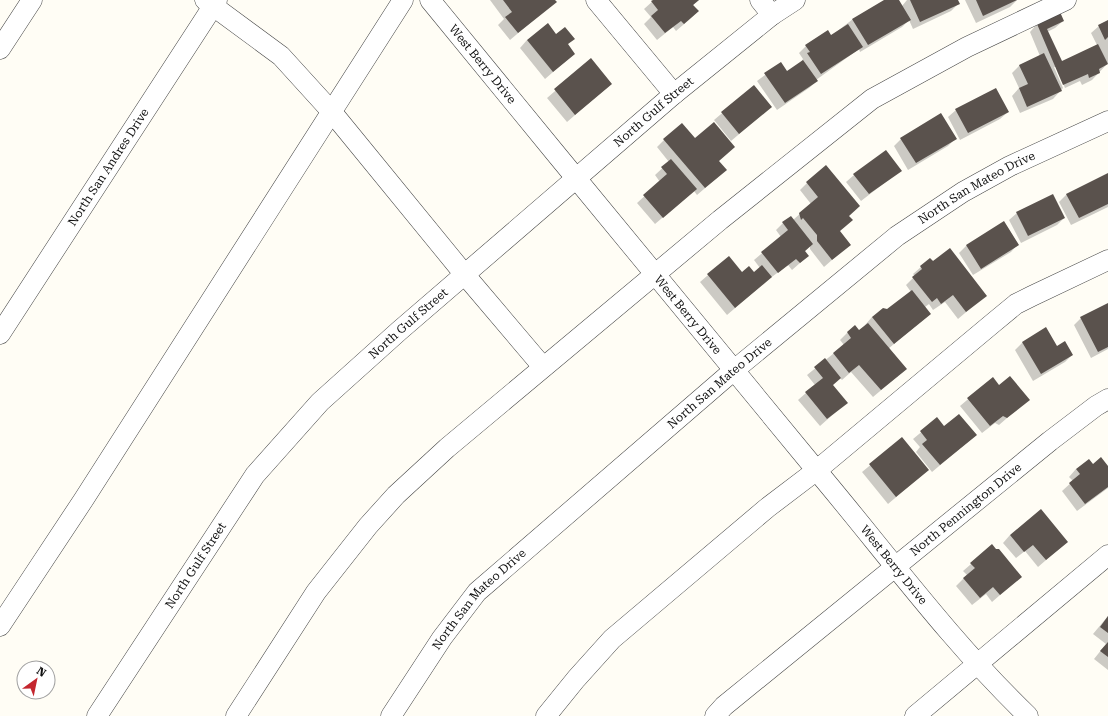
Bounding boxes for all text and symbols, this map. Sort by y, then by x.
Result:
street label: West Berry Drive [446,22,519,107]
street label: North Gulf Street [611,74,697,150]
street label: North San Andres Drive [65,105,152,229]
street label: North San Mateo Drive [916,148,1038,227]
street label: West Berry Drive [651,273,725,357]
street label: North Gulf Street [366,285,451,362]
street label: North San Mateo Drive [664,335,775,432]
street label: North Pennington Drive [907,460,1025,559]
street label: North Gulf Street [162,519,229,611]
street label: West Berry Drive [858,523,930,608]
street label: North San Mateo Drive [429,546,529,652]
north arrow [16,660,56,700]
text: N [34,664,49,680]

